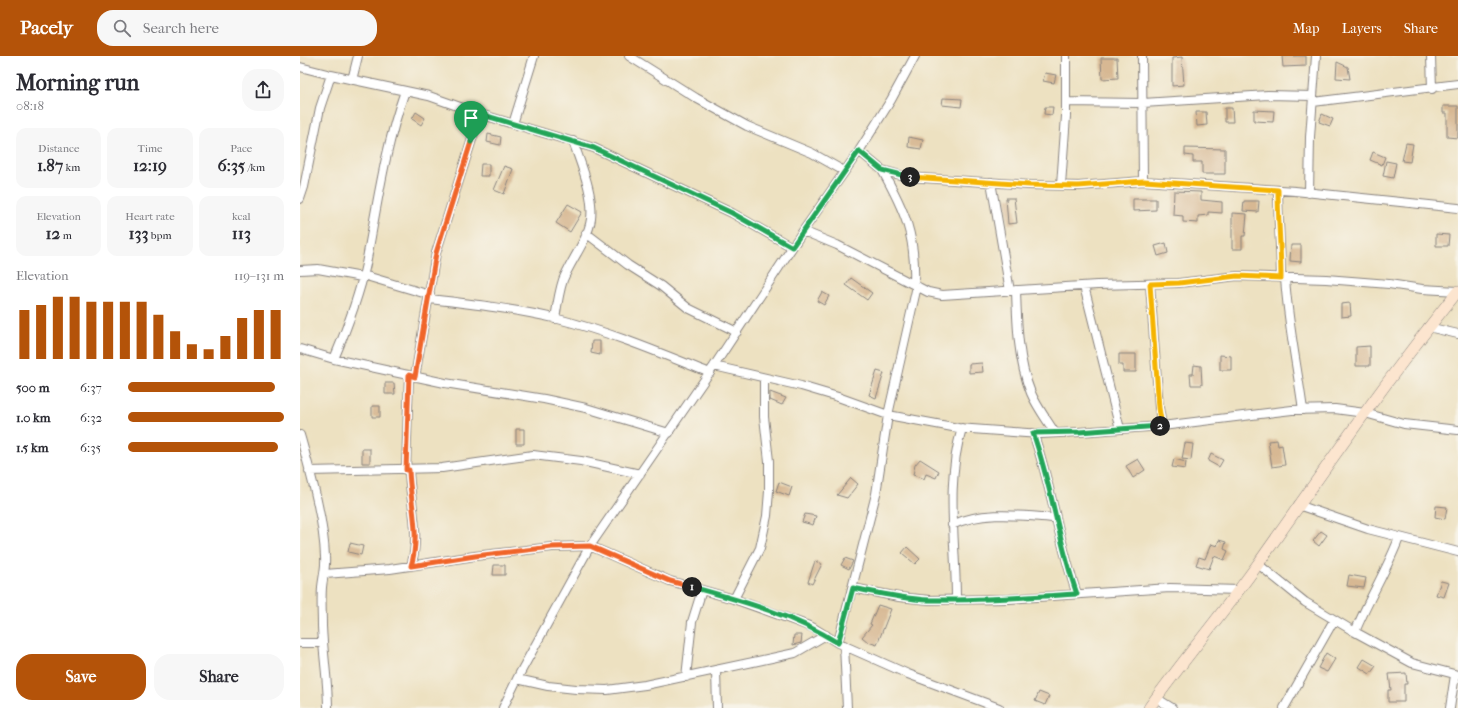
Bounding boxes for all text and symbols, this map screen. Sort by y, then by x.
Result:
search box [97,10,377,46]
text: Pacely [20,17,73,39]
icon: search [111,17,133,39]
text: Search here [143,19,219,37]
text: Map [1293,20,1320,37]
text: Layers [1342,20,1382,37]
text: Share [1404,20,1438,37]
button: share [242,69,284,111]
text: Morning run [16,70,139,96]
text: 08:18 [16,98,44,113]
pin [454,101,488,142]
icon: arrive [460,107,482,129]
text: Distance [38,142,79,155]
text: Time [137,142,162,155]
text: Pace [230,142,252,155]
text: 1.87 [37,155,63,175]
text: 12:19 [133,155,167,175]
text: 6:35 [218,155,245,175]
text: km [63,161,80,174]
text: /km [245,161,265,174]
pin: 3 [900,167,920,187]
text: 3 [908,170,912,183]
text: Elevation [36,210,81,223]
text: Heart rate [125,210,175,223]
text: kcal [232,210,251,223]
text: 12 [46,223,60,243]
text: 133 [128,223,148,243]
text: 113 [232,223,251,243]
text: m [60,229,72,242]
text: bpm [148,229,172,242]
text: Elevation [16,268,69,283]
text: 119–131 m [234,268,284,283]
text: 500 m [16,380,50,395]
text: 6:37 [80,380,102,395]
text: 1.0 km [16,410,51,425]
text: 6:32 [80,410,102,425]
pin: 2 [1150,416,1170,436]
text: 2 [1157,419,1163,432]
text: 1.5 km [16,440,49,455]
text: 6:35 [80,440,101,455]
pin: 1 [682,577,702,597]
text: 1 [690,580,694,593]
button: Save [16,654,146,700]
button: Share [154,654,284,700]

